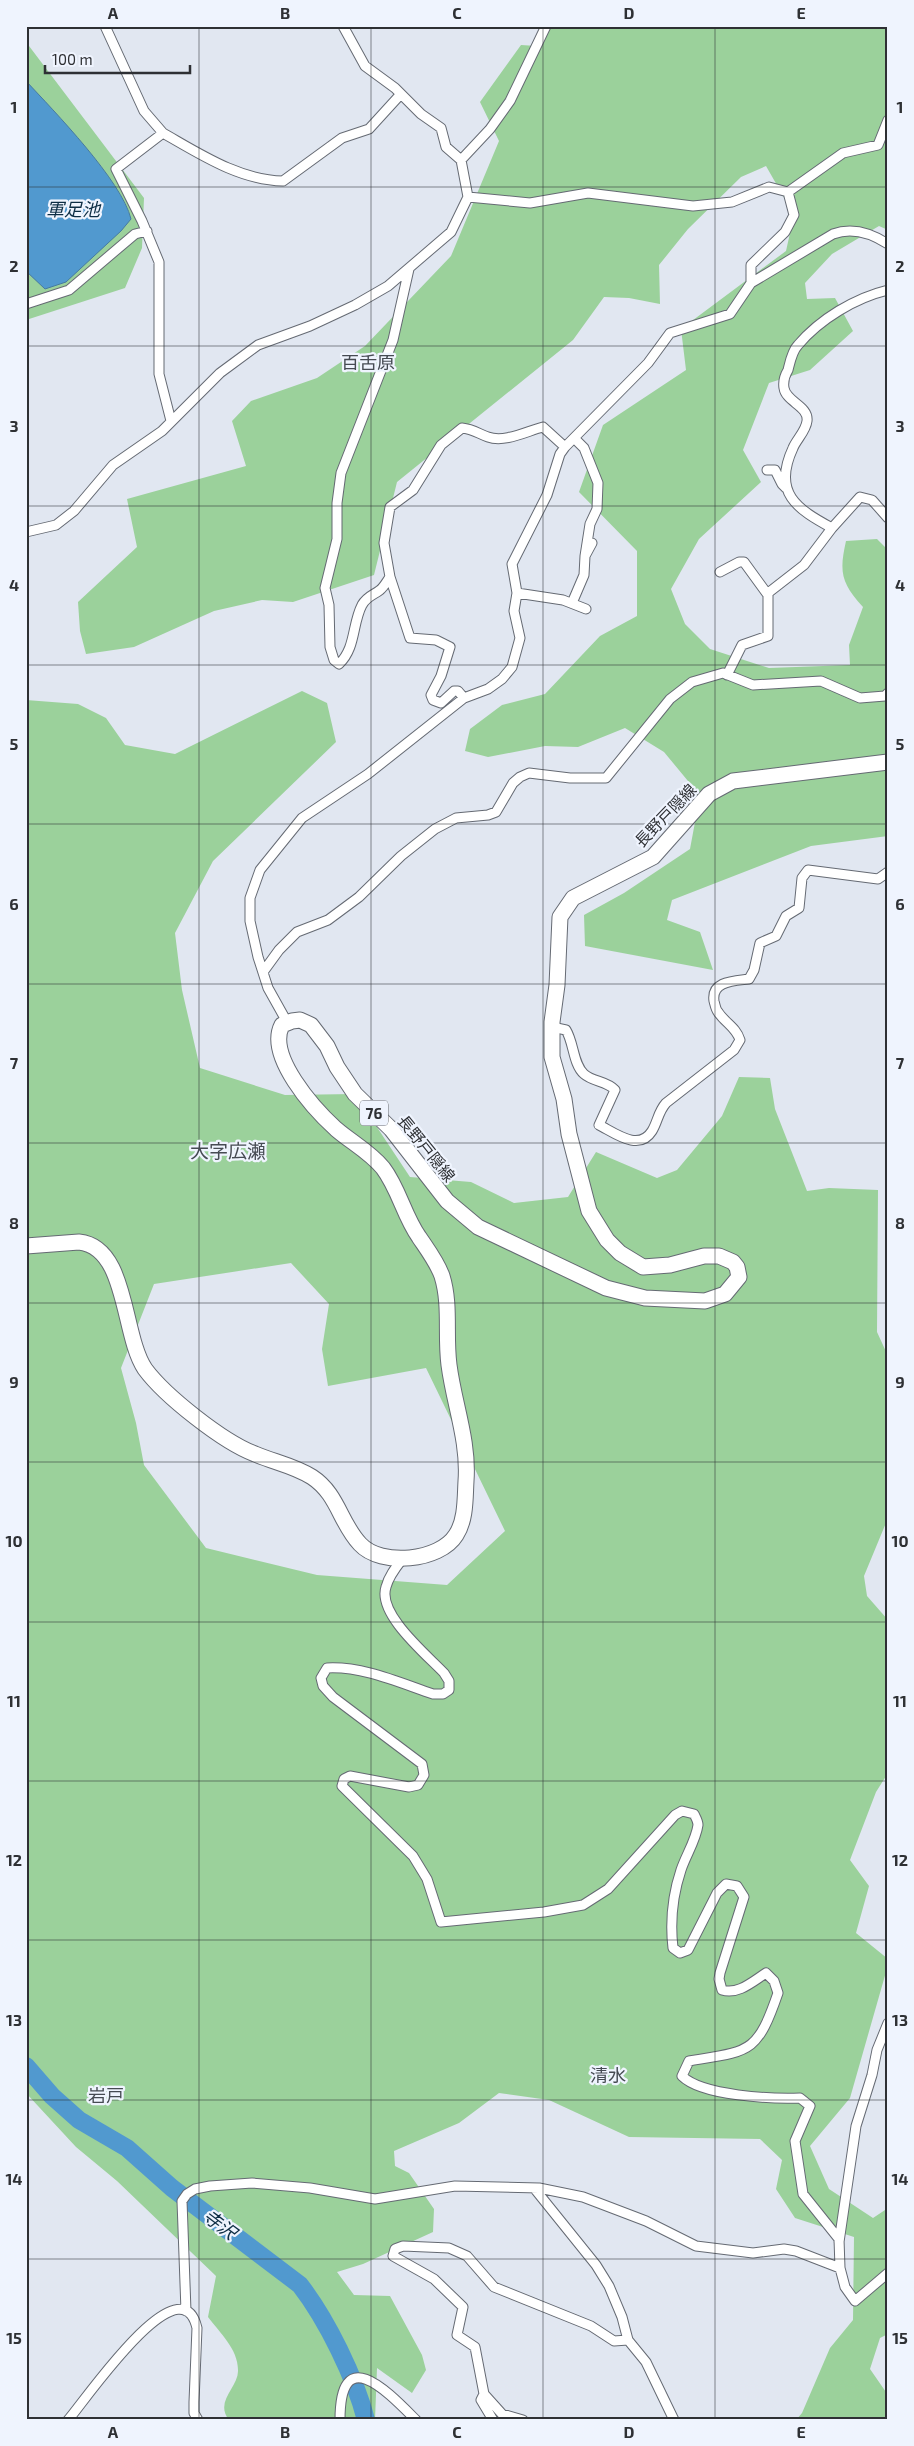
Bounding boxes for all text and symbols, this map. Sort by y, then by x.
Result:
text: A [108,3,119,22]
text: B [280,3,290,22]
text: C [452,3,462,22]
text: D [624,3,635,22]
text: E [796,3,806,22]
scale bar [45,42,190,74]
text: 100 m [52,50,93,68]
text: 1 [11,97,17,116]
text: 1 [897,97,903,116]
water label: 軍足池 [46,198,102,220]
text: 2 [9,256,19,275]
text: 2 [895,256,905,275]
district label: 百舌原 [341,351,395,373]
text: 3 [9,416,19,435]
text: 3 [895,416,905,435]
text: 4 [9,575,19,594]
text: 4 [895,575,905,594]
text: 5 [10,734,19,753]
text: 5 [896,734,905,753]
street label: 長野戸隠線 [630,780,700,850]
text: 6 [9,894,19,913]
text: 6 [895,894,905,913]
text: 7 [10,1053,19,1072]
text: 7 [896,1053,905,1072]
road number: 76 [360,1100,388,1126]
street label: 長野戸隠線 [394,1111,460,1185]
district label: 大字広瀬 [190,1139,266,1162]
text: 8 [9,1213,19,1232]
text: 8 [895,1213,905,1232]
text: 9 [9,1372,19,1391]
text: 9 [895,1372,905,1391]
text: 10 [5,1531,23,1550]
text: 10 [891,1531,909,1550]
text: 11 [7,1691,21,1710]
text: 11 [893,1691,907,1710]
text: 12 [6,1850,22,1869]
text: 12 [892,1850,908,1869]
text: 13 [6,2010,22,2029]
text: 13 [892,2010,908,2029]
district label: 清水 [590,2064,626,2086]
district label: 岩戸 [88,2084,124,2106]
text: 14 [5,2169,23,2188]
text: 14 [891,2169,909,2188]
water label: 寺沢 [199,2204,243,2245]
text: 15 [6,2328,22,2347]
text: 15 [892,2328,908,2347]
text: A [108,2422,119,2441]
text: B [280,2422,290,2441]
text: C [452,2422,462,2441]
text: D [624,2422,635,2441]
text: E [796,2422,806,2441]

